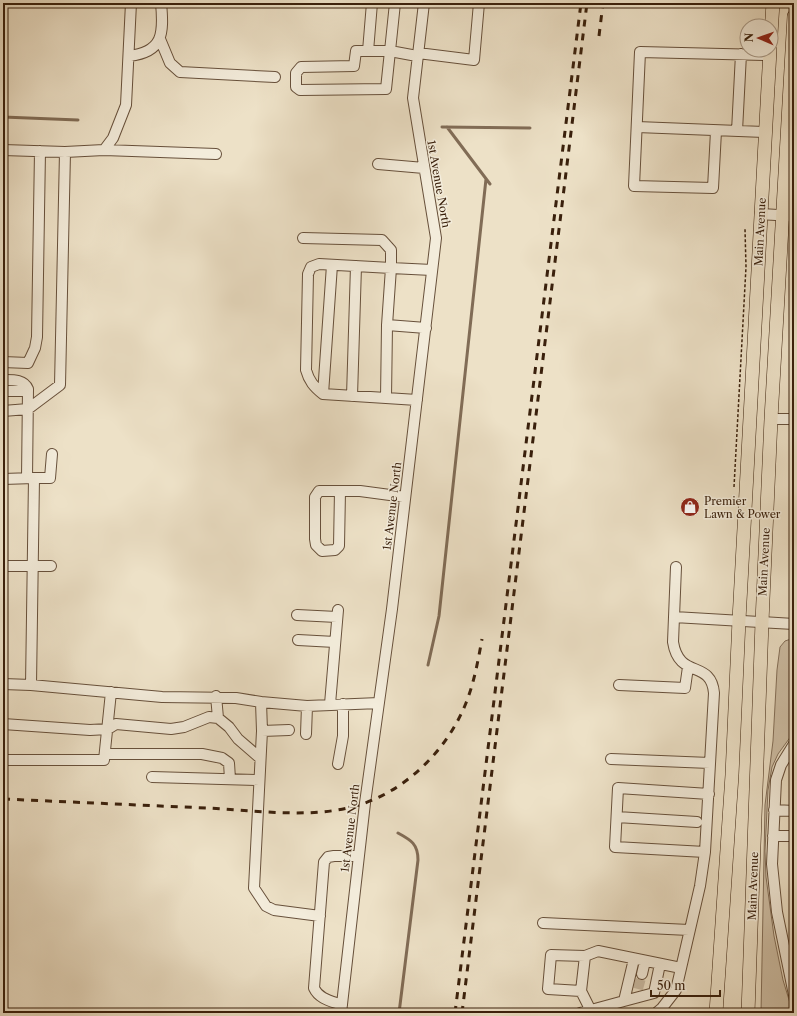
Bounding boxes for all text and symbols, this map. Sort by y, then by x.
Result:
north arrow [739,18,779,58]
text: N [742,32,756,43]
street label: 1st Avenue North [424,139,454,229]
street label: Main Avenue [751,197,769,267]
street label: 1st Avenue North [380,461,404,551]
place label: Premier Lawn & Power [704,494,781,521]
shop icon: Premier Lawn & Power [679,496,701,518]
street label: Main Avenue [755,527,773,597]
street label: 1st Avenue North [338,783,362,873]
street label: Main Avenue [745,851,761,921]
scale bar [651,972,720,998]
text: 50 m [657,978,686,993]

